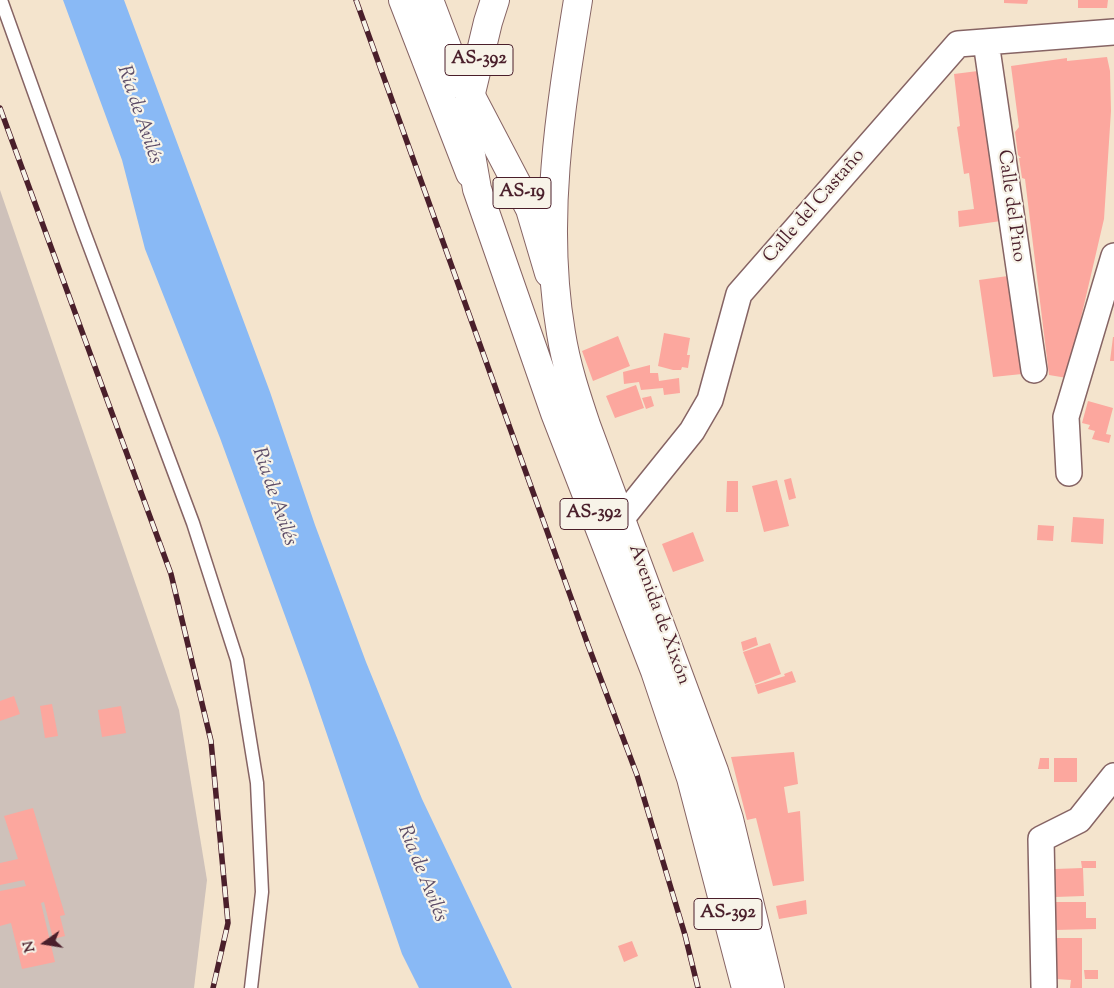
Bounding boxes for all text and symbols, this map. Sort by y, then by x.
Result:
road number: AS-392 [445,44,513,76]
water label: Ría de Avilés [110,63,166,167]
street label: Calle del Castaño [759,145,871,269]
street label: Calle del Pino [991,148,1029,264]
road number: AS-19 [493,178,551,208]
water label: Ría de Avilés [245,445,301,549]
road number: AS-392 [560,498,628,530]
street label: Avenida de Xixón [622,542,694,688]
water label: Ría de Avilés [391,822,451,926]
road number: AS-392 [694,899,762,930]
north arrow [20,918,70,968]
text: N [19,939,41,954]

